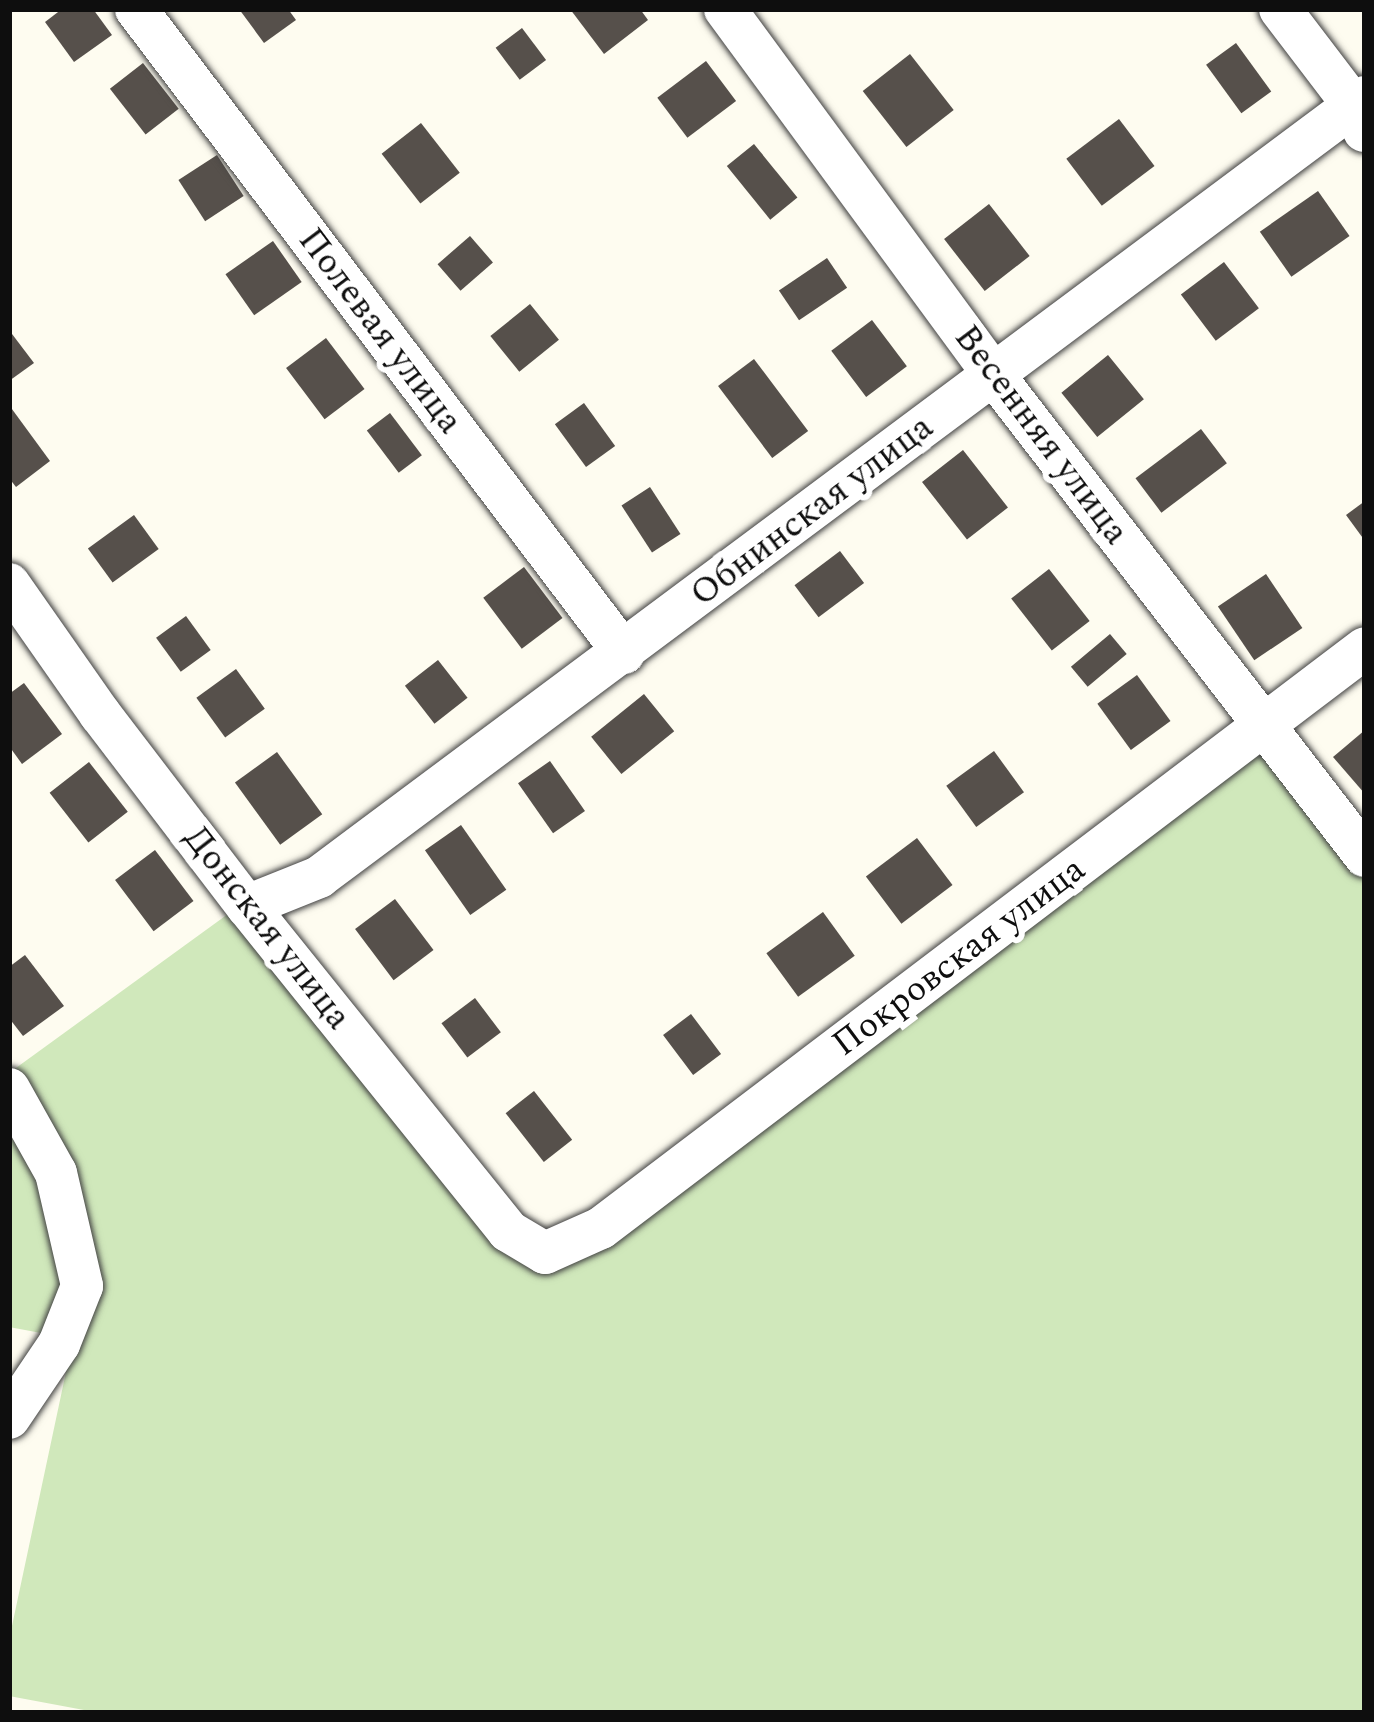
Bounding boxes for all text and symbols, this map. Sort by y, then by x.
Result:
street label: Полевая улица [289,220,471,442]
street label: Весенняя улица [945,317,1137,553]
street label: Обнинская улица [682,406,942,616]
street label: Донская улица [174,818,360,1038]
street label: Покровская улица [824,848,1094,1066]

